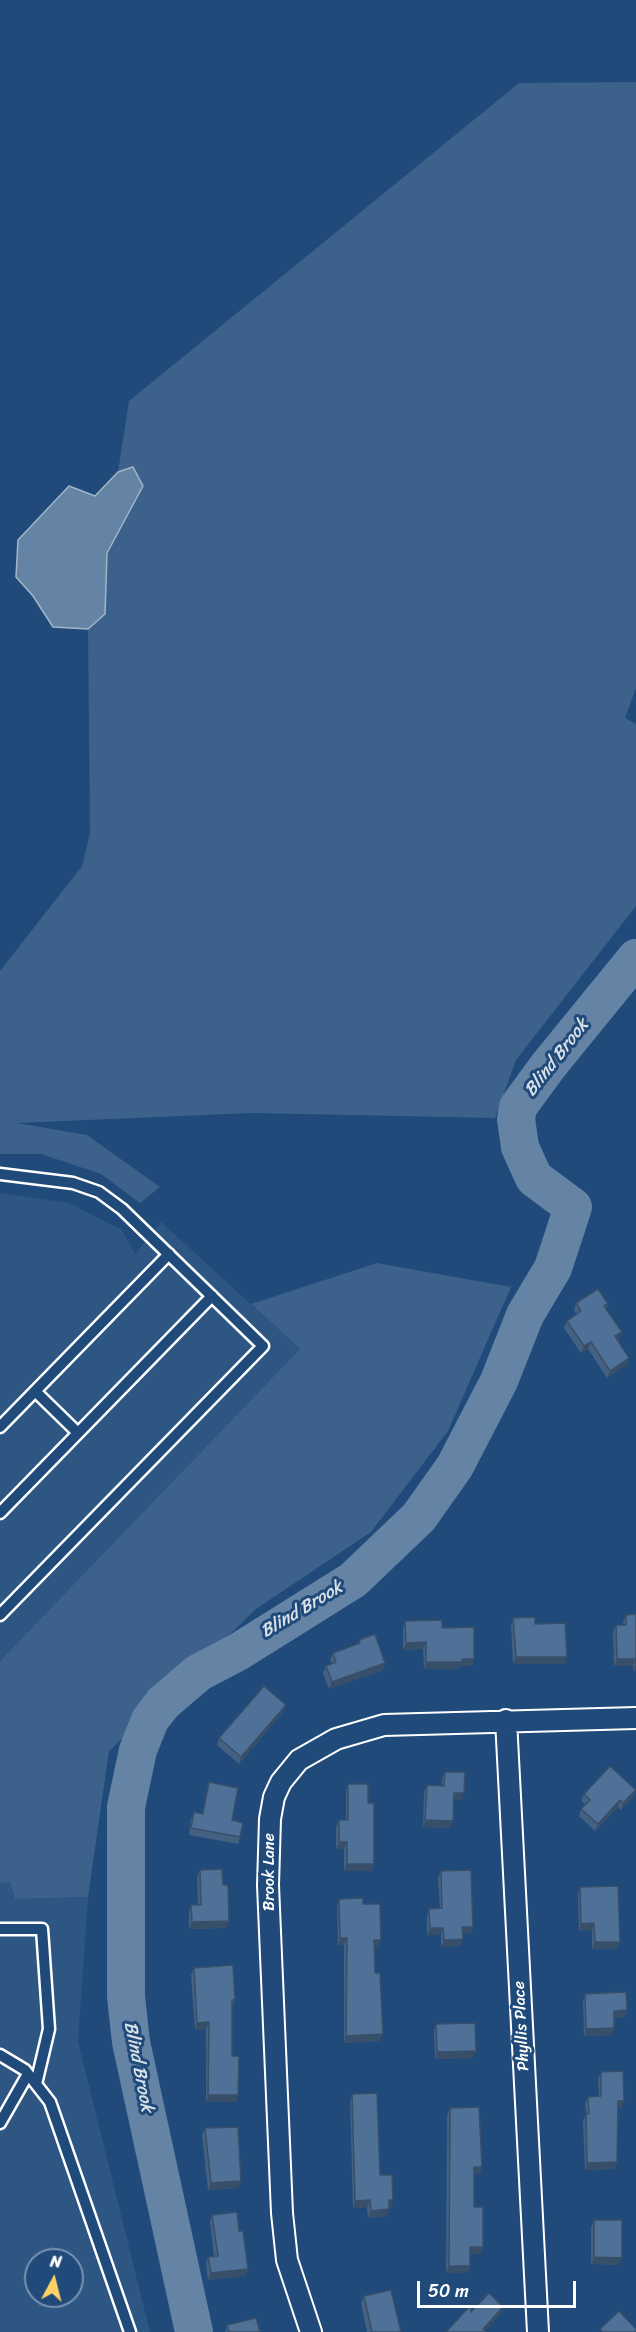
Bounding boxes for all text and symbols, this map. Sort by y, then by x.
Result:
water label: Blind Brook [520,1015,594,1101]
water label: Blind Brook [257,1577,347,1643]
street label: Brook Lane [260,1833,280,1911]
street label: Phyllis Place [510,1981,534,2071]
water label: Blind Brook [119,2020,157,2114]
text: N [49,2247,63,2277]
north arrow [24,2248,84,2308]
scale bar [420,2269,579,2307]
text: 50 m [428,2275,469,2307]

